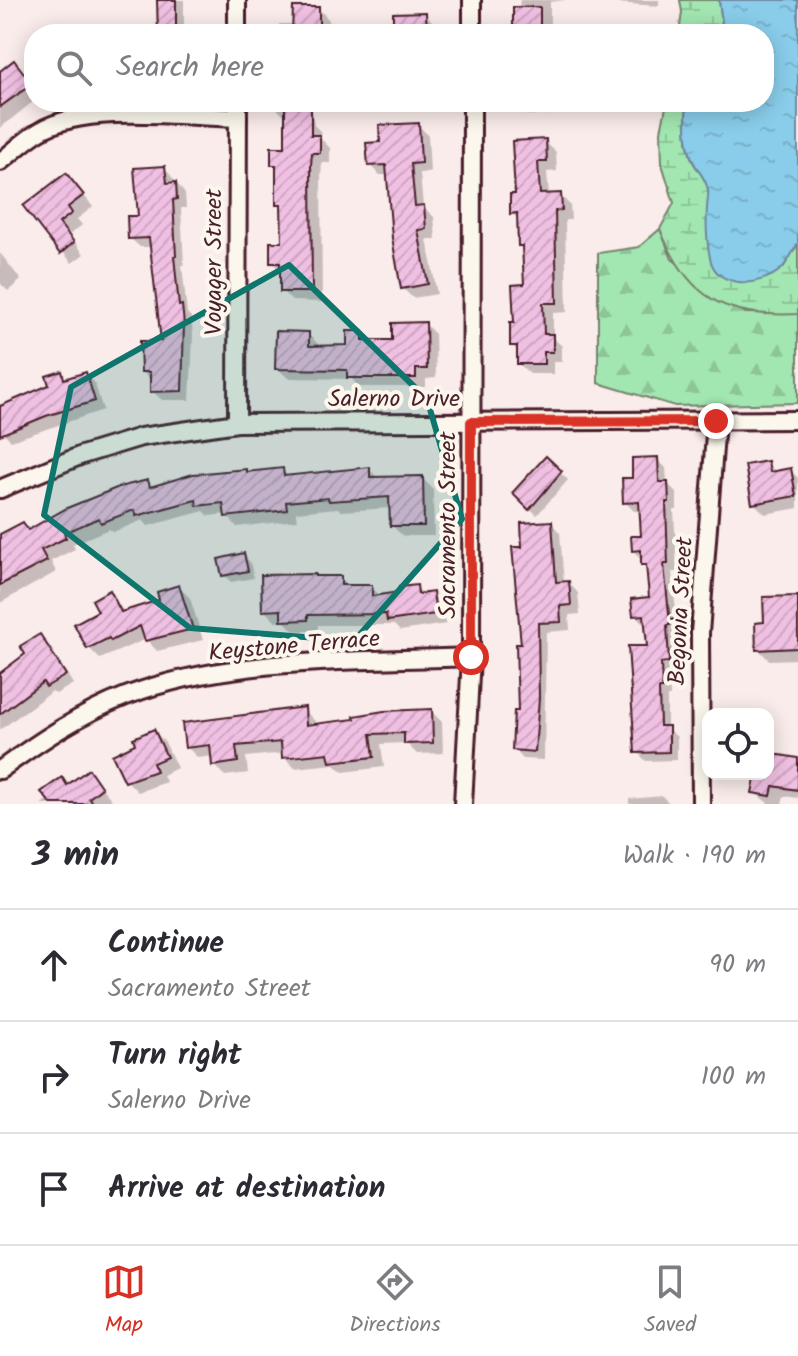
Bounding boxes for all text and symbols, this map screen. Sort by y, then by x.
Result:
search box [24,24,774,112]
text: Search here [116,44,264,92]
icon: search [52,46,96,90]
street label: Voyager Street [195,188,234,335]
street label: Salerno Drive [328,380,460,419]
route end [698,403,734,439]
street label: Sacramento Street [429,431,468,619]
street label: Begonia Street [658,535,705,686]
street label: Keystone Terrace [207,620,382,673]
route start [453,639,489,675]
map controls [702,708,774,780]
button: locate [702,708,774,780]
text: 3 min [32,829,119,883]
text: Walk · 190 m [623,835,766,877]
text: Continue [108,920,224,968]
icon: ahead [32,943,76,987]
text: 90 m [709,944,766,986]
text: Sacramento Street [108,968,311,1010]
text: Turn right [108,1032,241,1080]
icon: right [32,1055,76,1099]
text: 100 m [701,1056,766,1098]
text: Salerno Drive [108,1080,251,1122]
text: Arrive at destination [108,1165,385,1213]
icon: arrive [32,1167,76,1211]
tab: Map [102,1260,146,1343]
tab: Directions [349,1260,441,1343]
tab: Saved [644,1260,696,1343]

